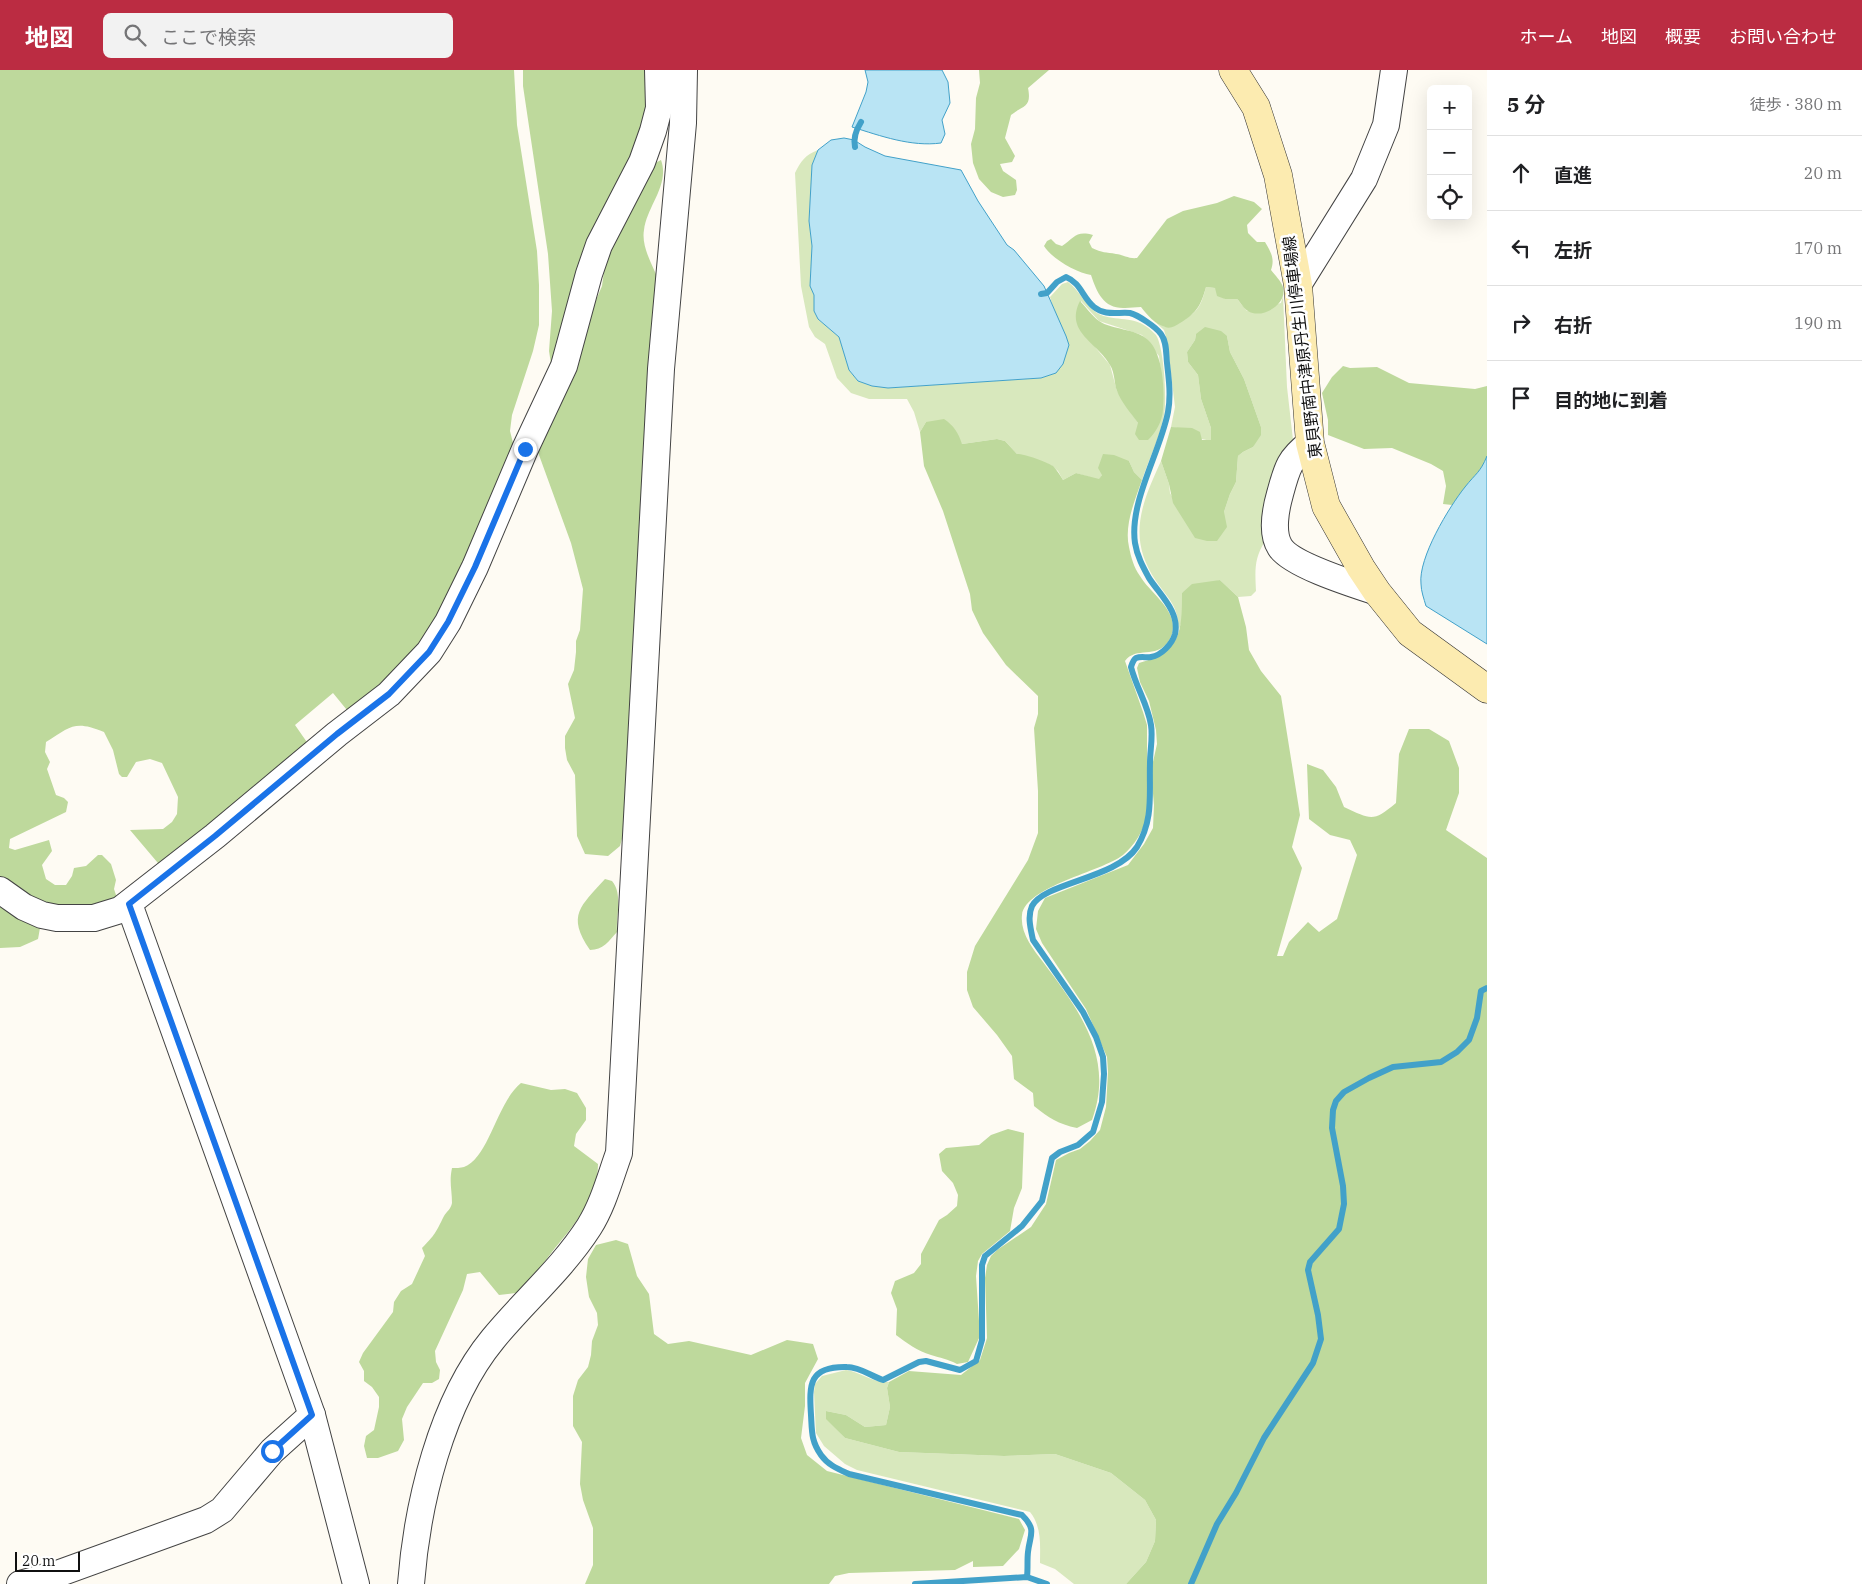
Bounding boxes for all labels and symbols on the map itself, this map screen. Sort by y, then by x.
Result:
street label: 東貝野南中津原丹生川停車場線 [1278,235,1326,459]
route end [514,438,537,461]
route start [261,1440,284,1463]
scale bar [15,1549,80,1572]

